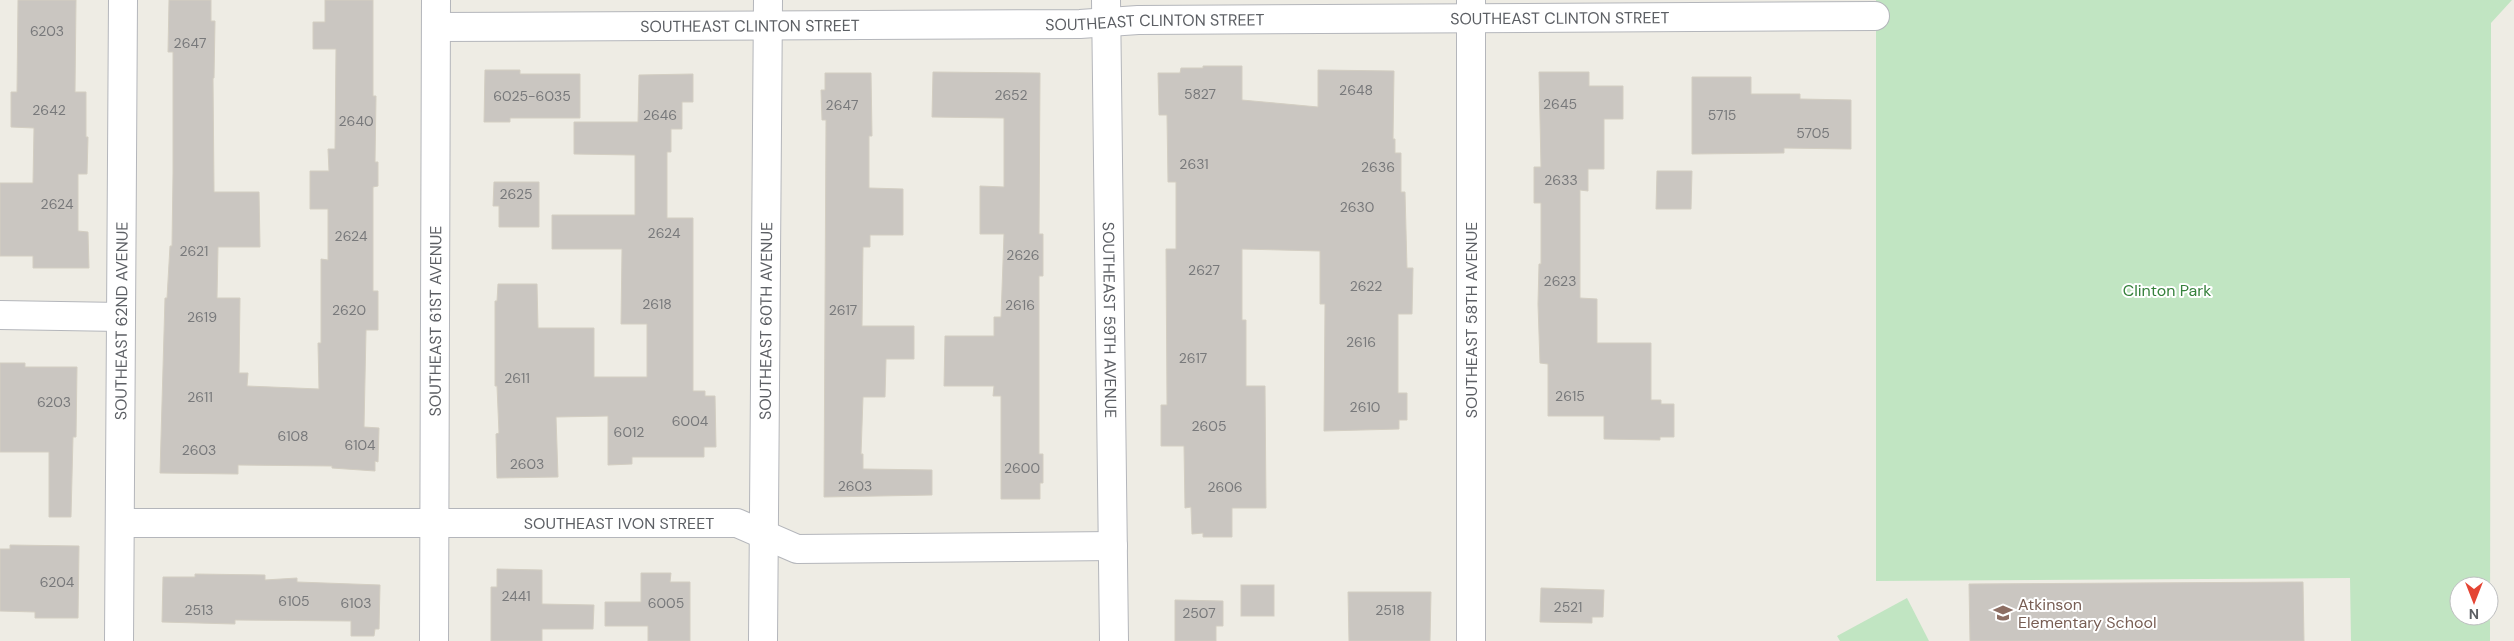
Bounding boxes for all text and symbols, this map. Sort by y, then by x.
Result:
street label: SOUTHEAST CLINTON STREET [1450,7,1670,29]
street label: SOUTHEAST CLINTON STREET [1045,9,1265,35]
street label: SOUTHEAST CLINTON STREET [640,15,860,37]
house number: 6203 [30,22,64,40]
house number: 2647 [174,34,206,52]
house number: 2648 [1339,81,1373,99]
house number: 5827 [1184,85,1216,103]
house number: 2652 [995,86,1027,104]
house number: 6025-6035 [493,87,571,105]
house number: 2645 [1543,95,1577,113]
house number: 2647 [826,96,858,114]
house number: 2642 [32,101,66,119]
house number: 2646 [643,106,677,124]
house number: 5715 [1708,106,1736,124]
house number: 2640 [339,112,373,130]
house number: 5705 [1796,124,1830,142]
house number: 2631 [1179,155,1209,173]
house number: 2636 [1361,158,1395,176]
house number: 2633 [1544,171,1578,189]
house number: 2625 [499,185,533,203]
house number: 2624 [41,195,74,213]
house number: 2630 [1340,198,1374,216]
street label: SOUTHEAST 62ND AVENUE [110,222,132,420]
street label: SOUTHEAST 60TH AVENUE [754,222,777,420]
street label: SOUTHEAST 59TH AVENUE [1098,222,1122,418]
street label: SOUTHEAST 58TH AVENUE [1461,222,1482,418]
house number: 2624 [648,224,681,242]
street label: SOUTHEAST 61ST AVENUE [424,226,446,416]
house number: 2624 [335,227,368,245]
house number: 2621 [180,242,208,260]
house number: 2626 [1006,246,1040,264]
house number: 2627 [1188,261,1220,279]
house number: 2623 [1544,272,1576,290]
house number: 2622 [1350,277,1382,295]
park label: Clinton Park [2123,280,2211,301]
house number: 2618 [642,295,672,313]
house number: 2616 [1005,296,1035,314]
house number: 2620 [332,301,366,319]
house number: 2617 [829,301,857,319]
house number: 2619 [187,308,217,326]
house number: 2616 [1346,333,1376,351]
house number: 2617 [1179,349,1207,367]
house number: 2611 [504,369,530,387]
house number: 2615 [1555,387,1585,405]
house number: 2611 [187,388,213,406]
house number: 6203 [37,393,71,411]
house number: 2610 [1350,398,1380,416]
house number: 6004 [672,412,709,430]
house number: 2605 [1192,417,1226,435]
house number: 6012 [614,423,644,441]
house number: 6108 [277,427,309,445]
house number: 6104 [344,436,376,454]
house number: 2603 [182,441,216,459]
house number: 2603 [510,455,544,473]
house number: 2600 [1004,459,1040,477]
house number: 2603 [838,477,872,495]
house number: 2606 [1207,478,1243,496]
street label: SOUTHEAST IVON STREET [524,513,714,534]
house number: 6204 [40,573,75,591]
north arrow [2449,576,2499,626]
house number: 2441 [501,587,531,605]
house number: 6105 [278,592,310,610]
house number: 6103 [340,594,372,612]
house number: 6005 [648,594,684,612]
place label: Atkinson Elementary School [2018,594,2156,633]
house number: 2521 [1554,598,1582,616]
house number: 2513 [184,601,214,619]
house number: 2518 [1375,601,1405,619]
school or university icon: Atkinson Elementary School [1992,602,2014,624]
house number: 2507 [1182,604,1216,622]
text: N [2469,605,2479,623]

